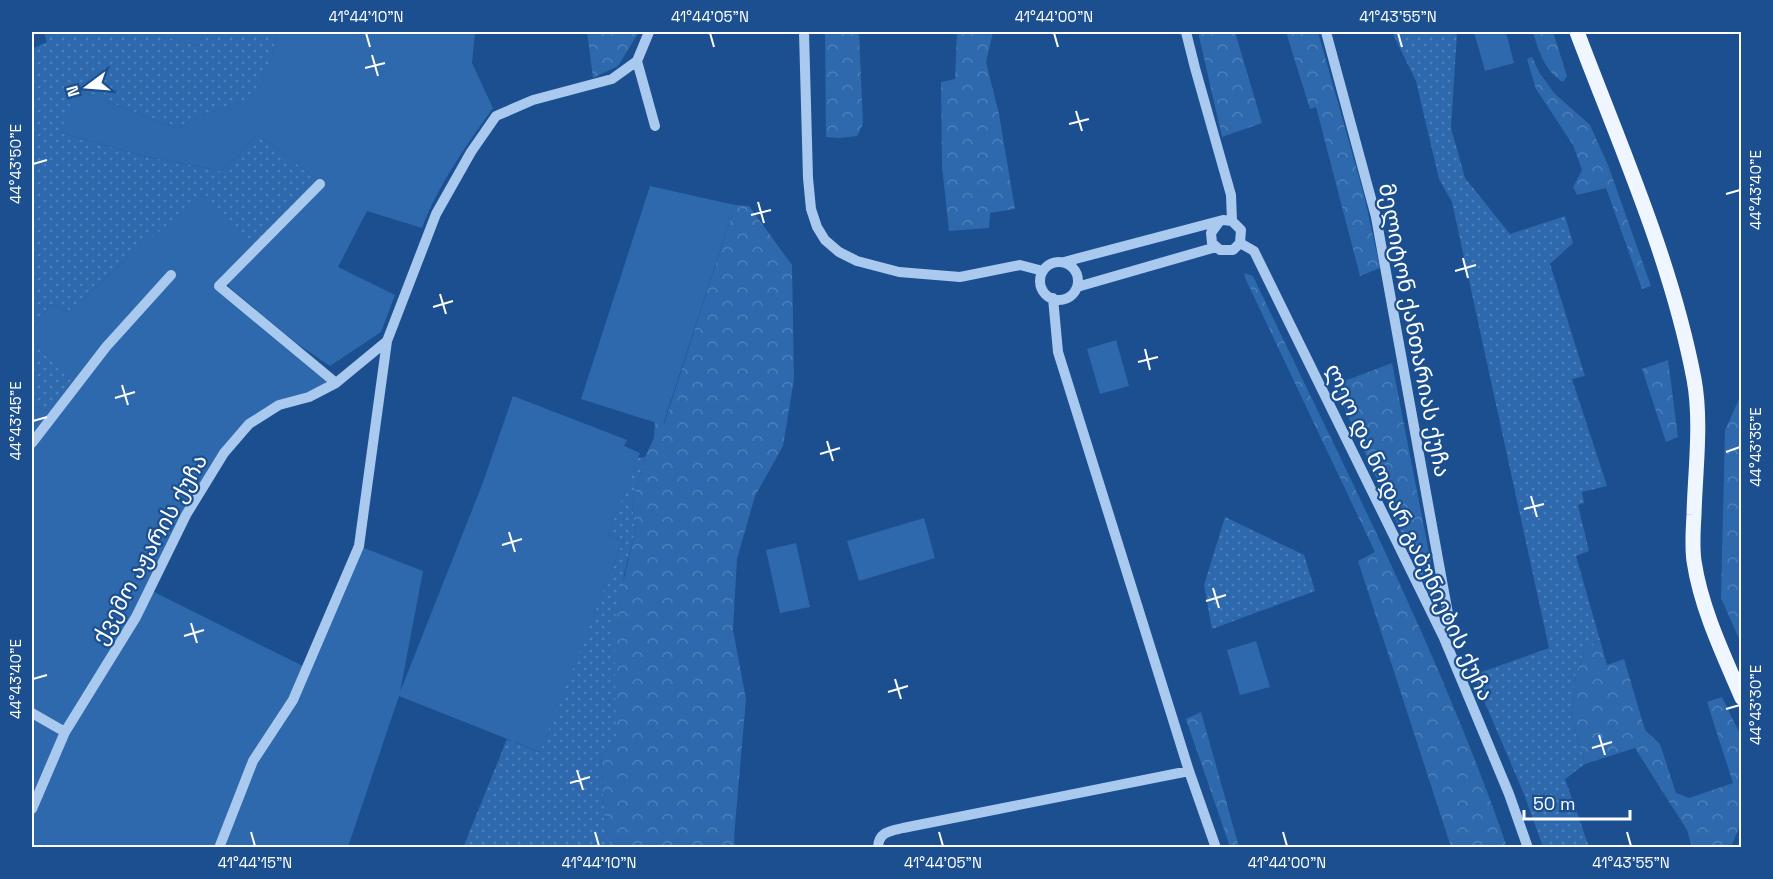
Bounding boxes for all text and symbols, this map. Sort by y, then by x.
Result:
text: 41°44'10"N [328,7,404,26]
text: 41°44'05"N [671,7,749,26]
text: 41°44'00"N [1015,7,1093,26]
text: 41°43'55"N [1359,7,1437,26]
north arrow [57,57,117,117]
text: N [61,83,85,99]
text: 44°43'50"E [6,124,25,204]
text: 44°43'40"E [1746,150,1765,230]
street label: მელიტონ ქანთარიას ქუჩა [1373,181,1457,479]
street label: ლეო და ნოდარ გაბუნიების ქუჩა [1319,359,1501,705]
text: 44°43'45"E [6,381,25,461]
text: 44°43'35"E [1746,407,1765,487]
street label: ქვემო აჟარის ქუჩა [85,449,213,649]
text: 44°43'40"E [6,639,25,719]
text: 44°43'30"E [1746,665,1765,745]
scale bar [1524,783,1630,821]
text: 50 m [1533,792,1575,815]
text: 41°44'15"N [218,853,292,872]
text: 41°44'10"N [561,853,637,872]
text: 41°44'05"N [904,853,982,872]
text: 41°44'00"N [1248,853,1326,872]
text: 41°43'55"N [1592,853,1670,872]

